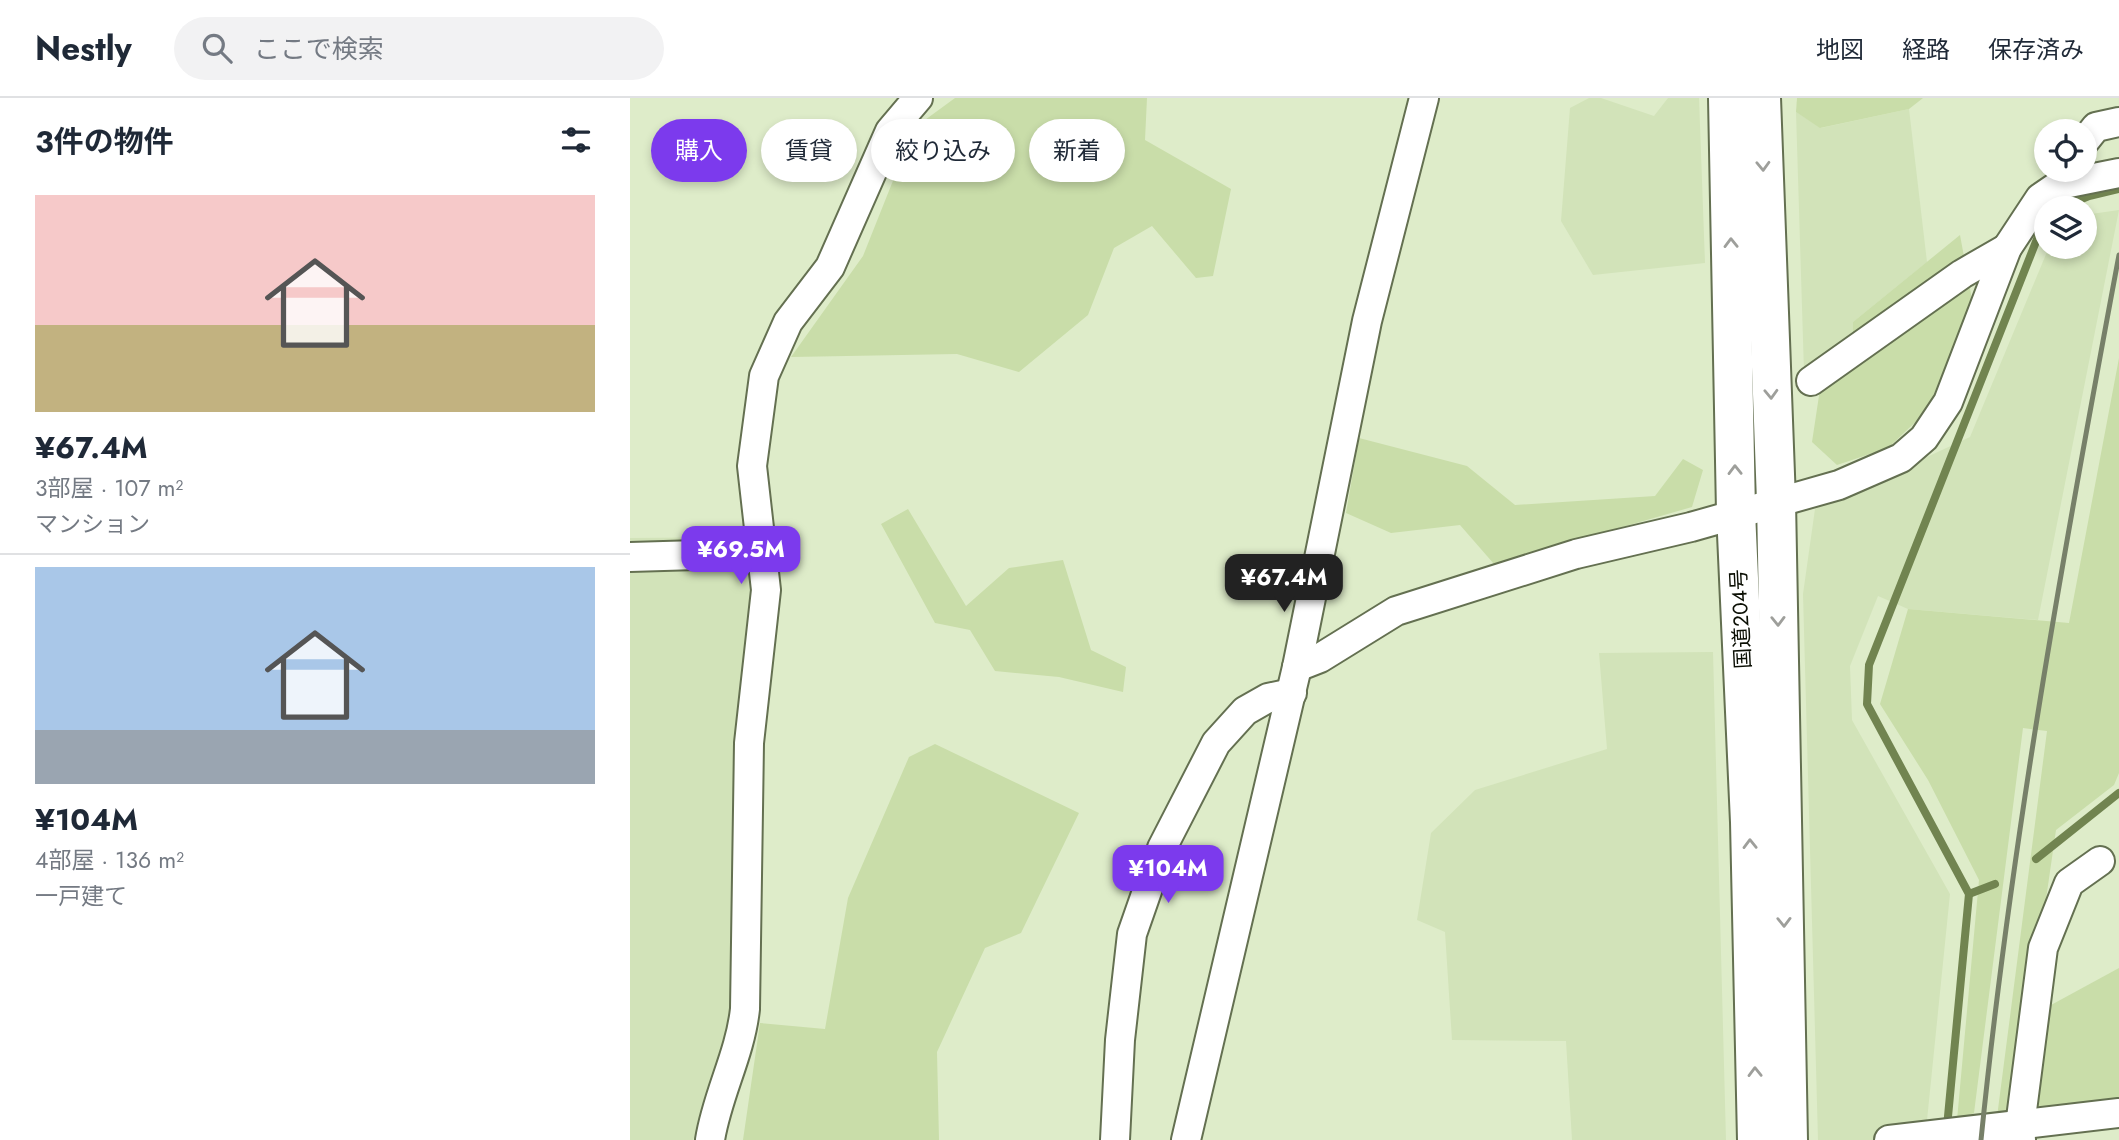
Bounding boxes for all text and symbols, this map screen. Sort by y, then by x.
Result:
search box [174,17,664,80]
text: Nestly [35,25,132,72]
icon: search [198,29,236,67]
text: ここで検索 [254,30,384,68]
text: 地図 [1816,32,1864,67]
text: 経路 [1902,32,1950,67]
text: 保存済み [1988,32,2084,67]
chip: 購入 [651,119,747,182]
chip: 賃貸 [761,119,857,182]
chip: 絞り込み [871,119,1015,182]
chip: 新着 [1029,119,1125,182]
map controls [2034,119,2097,259]
button: locate [2034,119,2097,182]
text: 3件の物件 [35,120,174,163]
icon: filters [557,121,595,159]
one-way arrow [1755,161,1770,172]
button: layers [2034,196,2097,259]
one-way arrow [1723,237,1739,247]
icon: home [252,240,378,366]
one-way arrow [1764,388,1779,399]
text: ¥67.4M [35,426,148,469]
one-way arrow [1727,464,1743,475]
text: 3部屋 · 107 m² [35,471,183,505]
text: マンション [35,507,150,541]
pin: ¥69.5M [684,526,798,586]
text: ¥69.5M [697,532,785,566]
pin: ¥67.4M [1227,554,1341,614]
text: ¥67.4M [1241,560,1327,594]
street label: 国道204号 [1723,568,1759,670]
icon: home [252,612,378,738]
one-way arrow [1770,616,1786,627]
text: ¥104M [35,798,138,841]
one-way arrow [1743,839,1758,850]
text: 4部屋 · 136 m² [35,843,184,877]
pin: ¥104M [1119,846,1217,905]
text: ¥104M [1129,851,1207,885]
text: 一戸建て [35,879,127,913]
one-way arrow [1776,917,1792,928]
one-way arrow [1748,1066,1763,1077]

